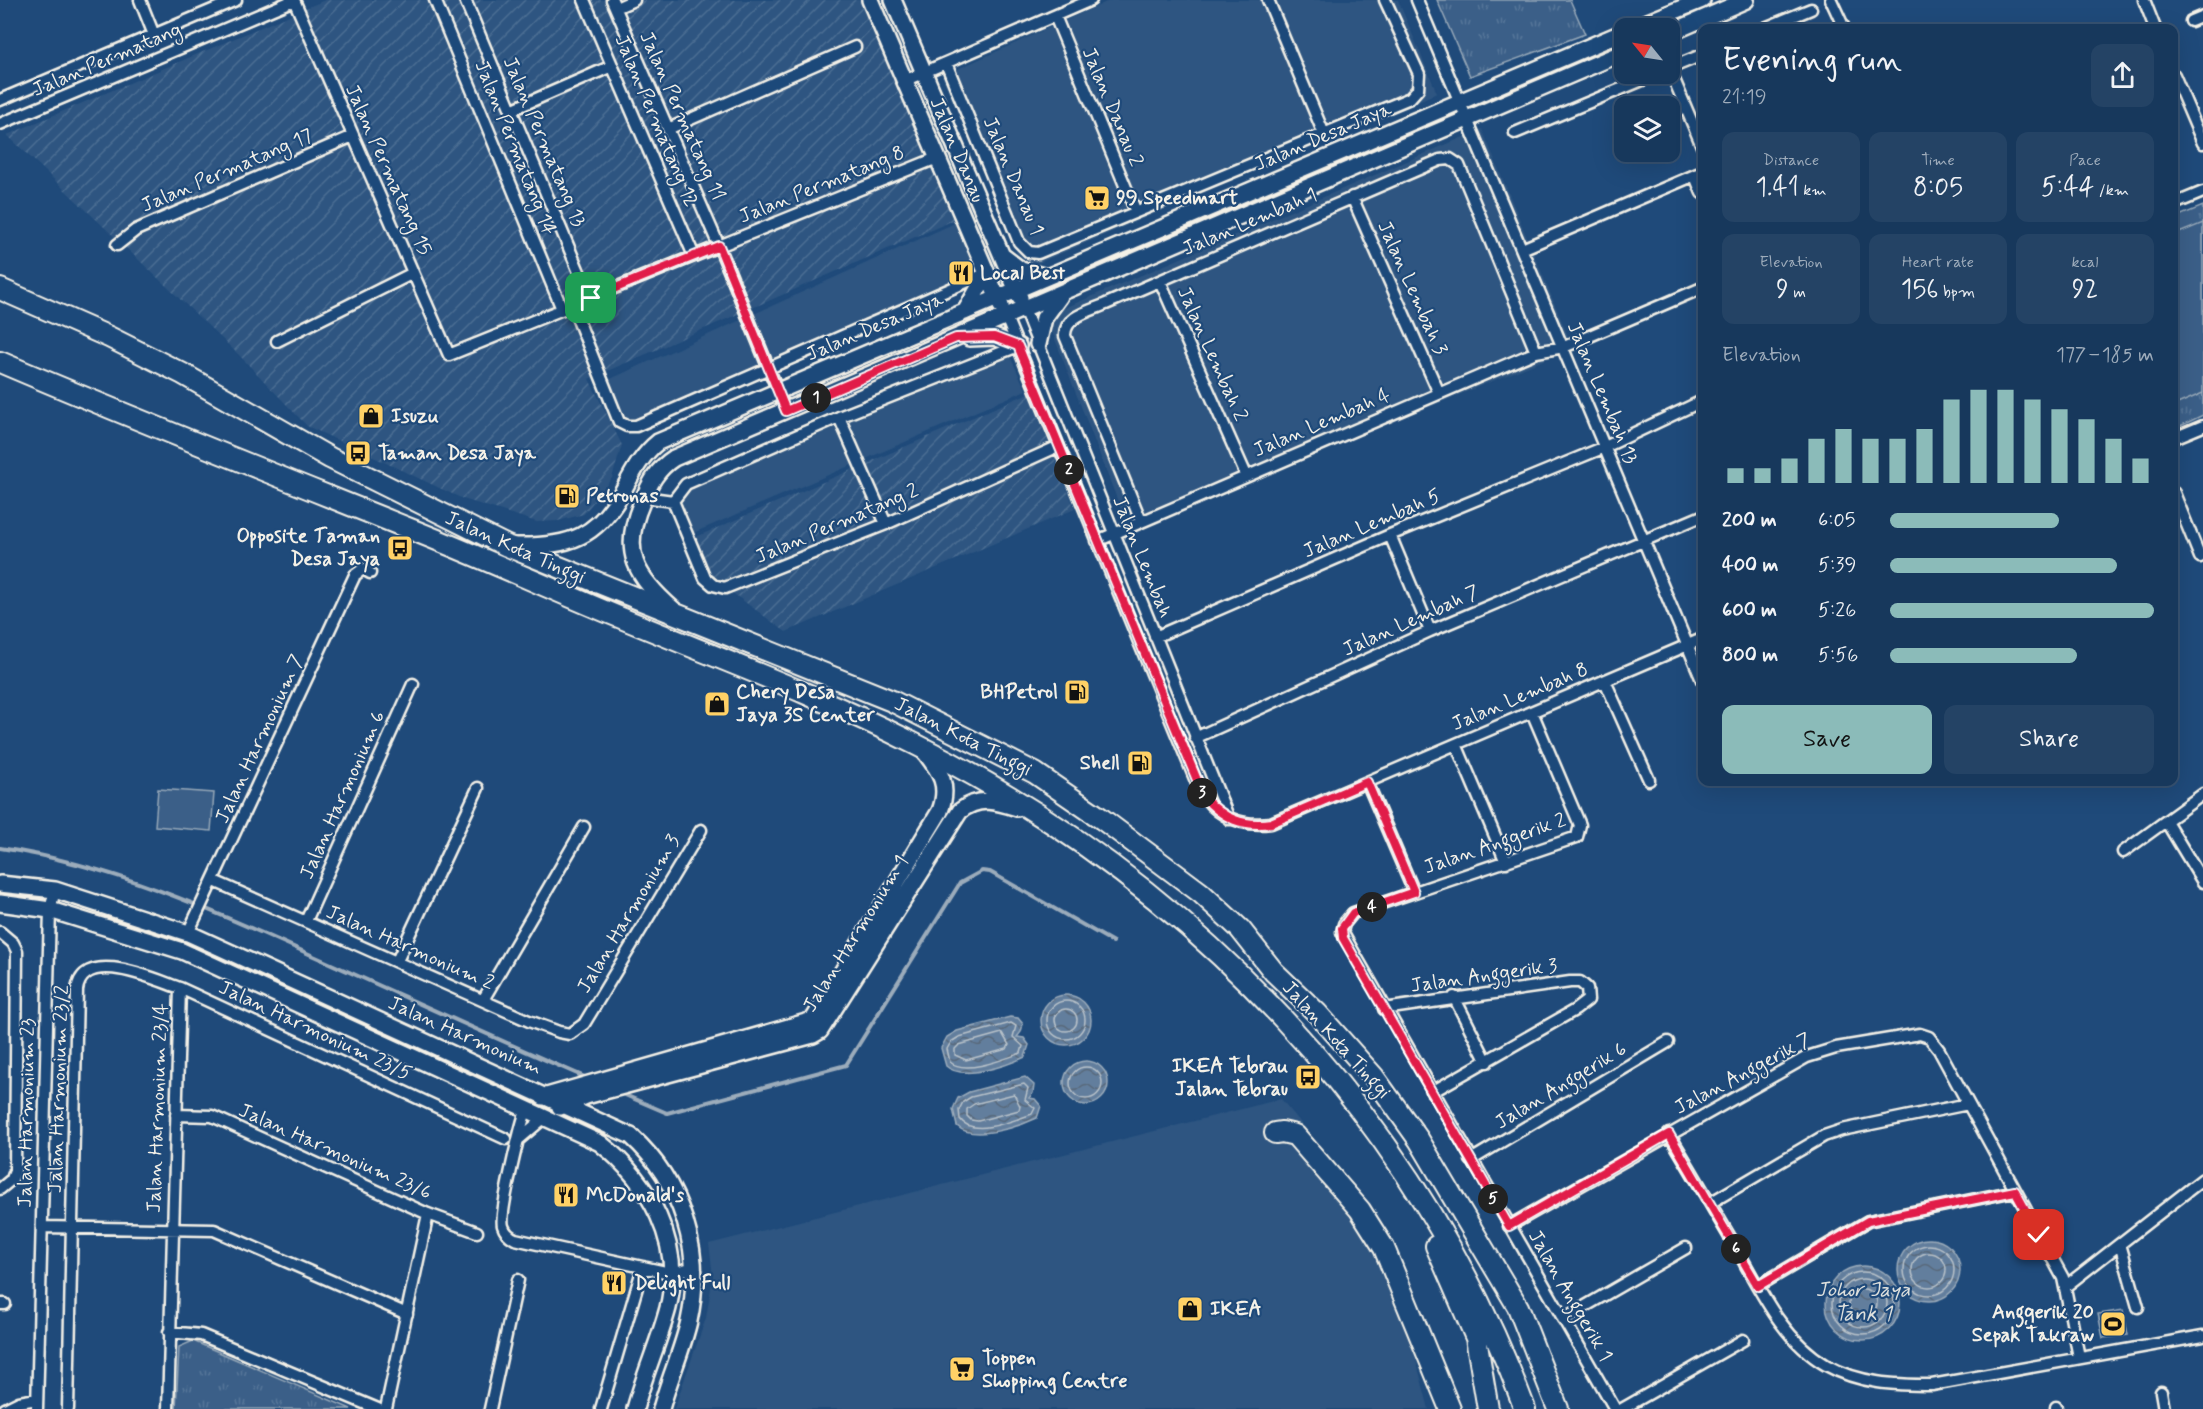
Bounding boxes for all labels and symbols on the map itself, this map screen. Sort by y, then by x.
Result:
street label: Jalan Permatang [28,16,186,105]
north arrow [1614,18,1680,84]
street label: Jalan Permatang 11 [632,27,731,205]
street label: Jalan Permatang 12 [607,31,704,212]
street label: Jalan Danau 2 [1075,43,1149,171]
street label: Jalan Permatang 13 [495,53,592,232]
street label: Jalan Permatang 14 [467,57,562,240]
street label: Jalan Permatang 15 [337,80,438,260]
street label: Jalan Danau [923,93,991,207]
street label: Jalan Desa Jaya [1250,96,1397,178]
street label: Jalan Danau 1 [976,113,1050,239]
street label: Jalan Permatang 17 [137,123,317,220]
street label: Jalan Permatang 8 [735,139,909,231]
street label: Jalan Lembah 1 [1179,182,1321,262]
supermarket icon: 99 Speedmart [1082,183,1112,213]
place label: 99 Speedmart [1116,185,1238,212]
street label: Jalan Lembah 3 [1370,217,1454,359]
restaurant icon: Local Best [946,258,976,288]
place label: Local Best [980,260,1065,287]
pin [565,272,616,323]
street label: Jalan Lembah 2 [1170,282,1254,426]
street label: Jalan Desa Jaya [802,286,949,368]
street label: Jalan Lembah 13 [1560,318,1644,468]
street label: Jalan Lembah 4 [1249,382,1395,464]
pin: 1 [801,383,831,413]
shop icon: Isuzu [356,401,386,431]
place label: Isuzu [391,403,439,430]
bus stop icon: Taman Desa Jaya [343,438,373,468]
place label: Taman Desa Jaya [378,440,537,467]
pin: 2 [1054,455,1084,485]
street label: Jalan Permatang 2 [751,477,923,571]
fuel station icon: Petronas [552,481,582,511]
place label: Petronas [586,483,658,510]
street label: Jalan Lembah 5 [1299,483,1445,565]
street label: Jalan Lembah [1105,492,1179,622]
street label: Jalan Kota Tinggi [440,505,589,593]
place label: Opposite Taman Desa Jaya [236,523,380,573]
bus stop icon: Opposite Taman Desa Jaya [385,533,415,563]
street label: Jalan Lembah 7 [1338,579,1484,663]
street label: Jalan Harmonium 7 [209,650,311,828]
street label: Jalan Lembah 8 [1448,656,1592,738]
fuel station icon: BHPetrol [1062,677,1092,707]
place label: Chery Desa Jaya 3S Center [736,679,875,729]
place label: BHPetrol [980,679,1058,706]
shop icon: Chery Desa Jaya 3S Center [702,689,732,719]
street label: Jalan Kota Tinggi [889,691,1036,785]
street label: Jalan Harmonium 6 [294,707,392,883]
fuel station icon: Shell [1125,748,1155,778]
place label: Shell [1080,750,1120,777]
pin: 3 [1187,778,1217,808]
street label: Jalan Anggerik 2 [1420,807,1571,883]
street label: Jalan Harmonium 3 [571,830,687,998]
street label: Jalan Harmonium 1 [797,850,915,1018]
pin: 4 [1357,892,1387,922]
street label: Jalan Harmonium 2 [322,899,498,997]
street label: Jalan Anggerik 3 [1409,952,1559,1002]
street label: Jalan Harmonium 23/5 [214,974,416,1088]
street label: Jalan Kota Tinggi [1274,975,1396,1106]
street label: Jalan Harmonium 23/2 [42,984,76,1193]
street label: Jalan Harmonium [384,990,546,1082]
street label: Jalan Harmonium 23/4 [141,1002,175,1213]
street label: Jalan Harmonium 23 [12,1018,42,1208]
street label: Jalan Anggerik 7 [1670,1027,1817,1123]
street label: Jalan Anggerik 6 [1490,1036,1633,1138]
place label: IKEA Tebrau Jalan Tebrau [1172,1053,1288,1103]
bus stop icon: IKEA Tebrau Jalan Tebrau [1293,1062,1323,1092]
street label: Jalan Harmonium 23/6 [234,1097,436,1207]
restaurant icon: McDonald's [551,1180,581,1210]
place label: McDonald's [586,1182,684,1209]
pin: 5 [1478,1184,1508,1214]
pin [2013,1209,2064,1260]
street label: Jalan Anggerik 1 [1520,1225,1619,1368]
pin: 6 [1721,1234,1751,1264]
restaurant icon: Delight Full [599,1268,629,1298]
place label: Delight Full [634,1270,730,1297]
water label: Johor Jaya Tank 1 [1816,1276,1910,1328]
shop icon: IKEA [1175,1294,1205,1324]
place label: IKEA [1210,1296,1262,1323]
place label: Anggerik 20 Sepak Takraw [1972,1299,2094,1349]
sports icon: Anggerik 20 Sepak Takraw [2098,1309,2128,1339]
place label: Toppen Shopping Centre [982,1345,1127,1395]
supermarket icon: Toppen Shopping Centre [947,1354,977,1384]

